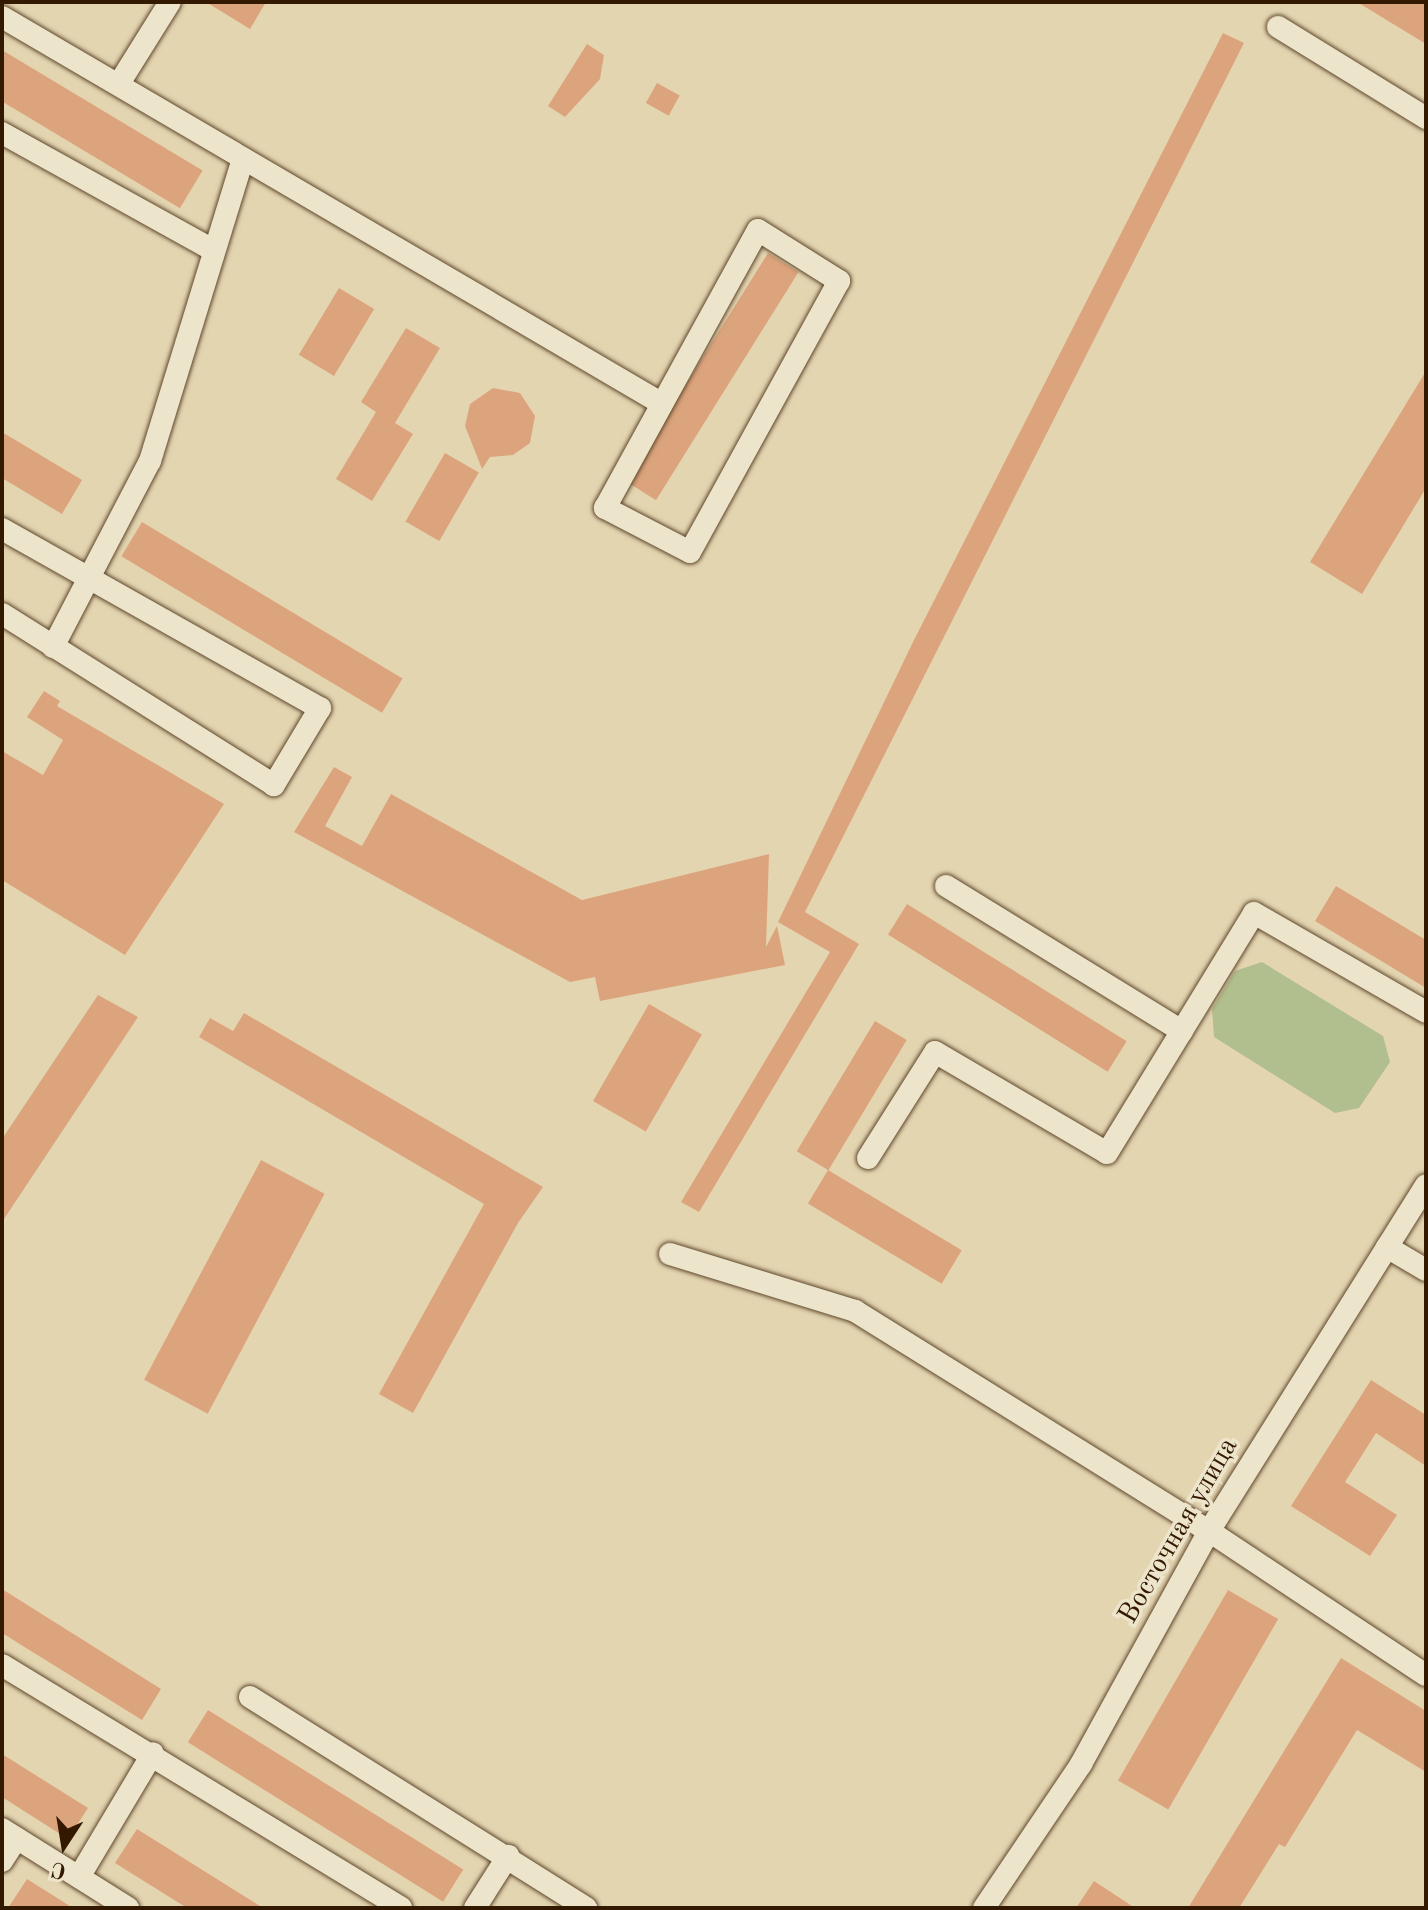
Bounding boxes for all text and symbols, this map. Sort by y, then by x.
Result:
street label: Восточная улица [1112,1432,1246,1630]
north arrow [24,1806,104,1886]
text: С [50,1857,68,1882]

